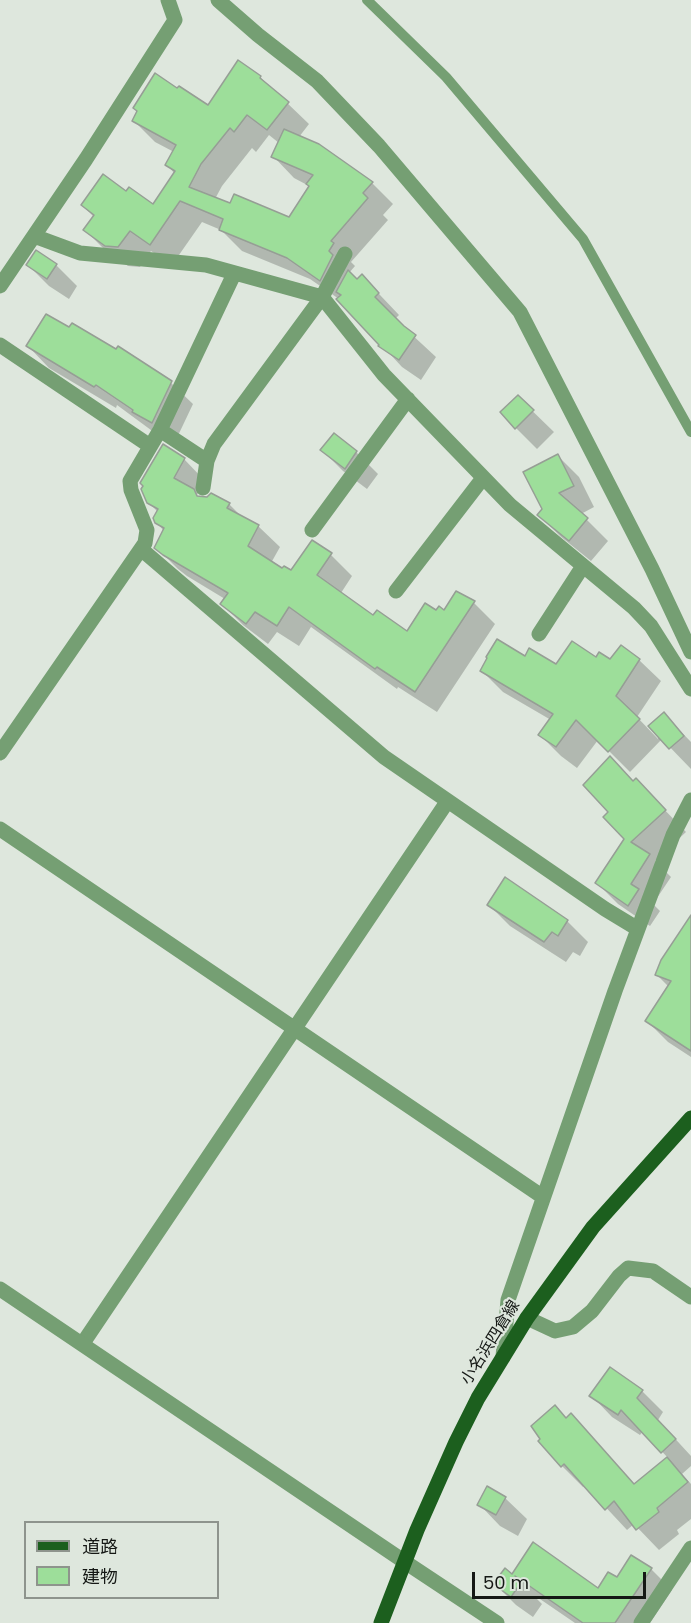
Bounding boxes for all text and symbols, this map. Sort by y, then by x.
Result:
street label: 小名浜四倉線 [457,1297,525,1389]
legend [24,1521,219,1599]
text: 道路 [82,1534,118,1559]
scale bar [475,1560,649,1598]
text: 建物 [82,1564,118,1589]
text: 50 m [483,1570,529,1595]

